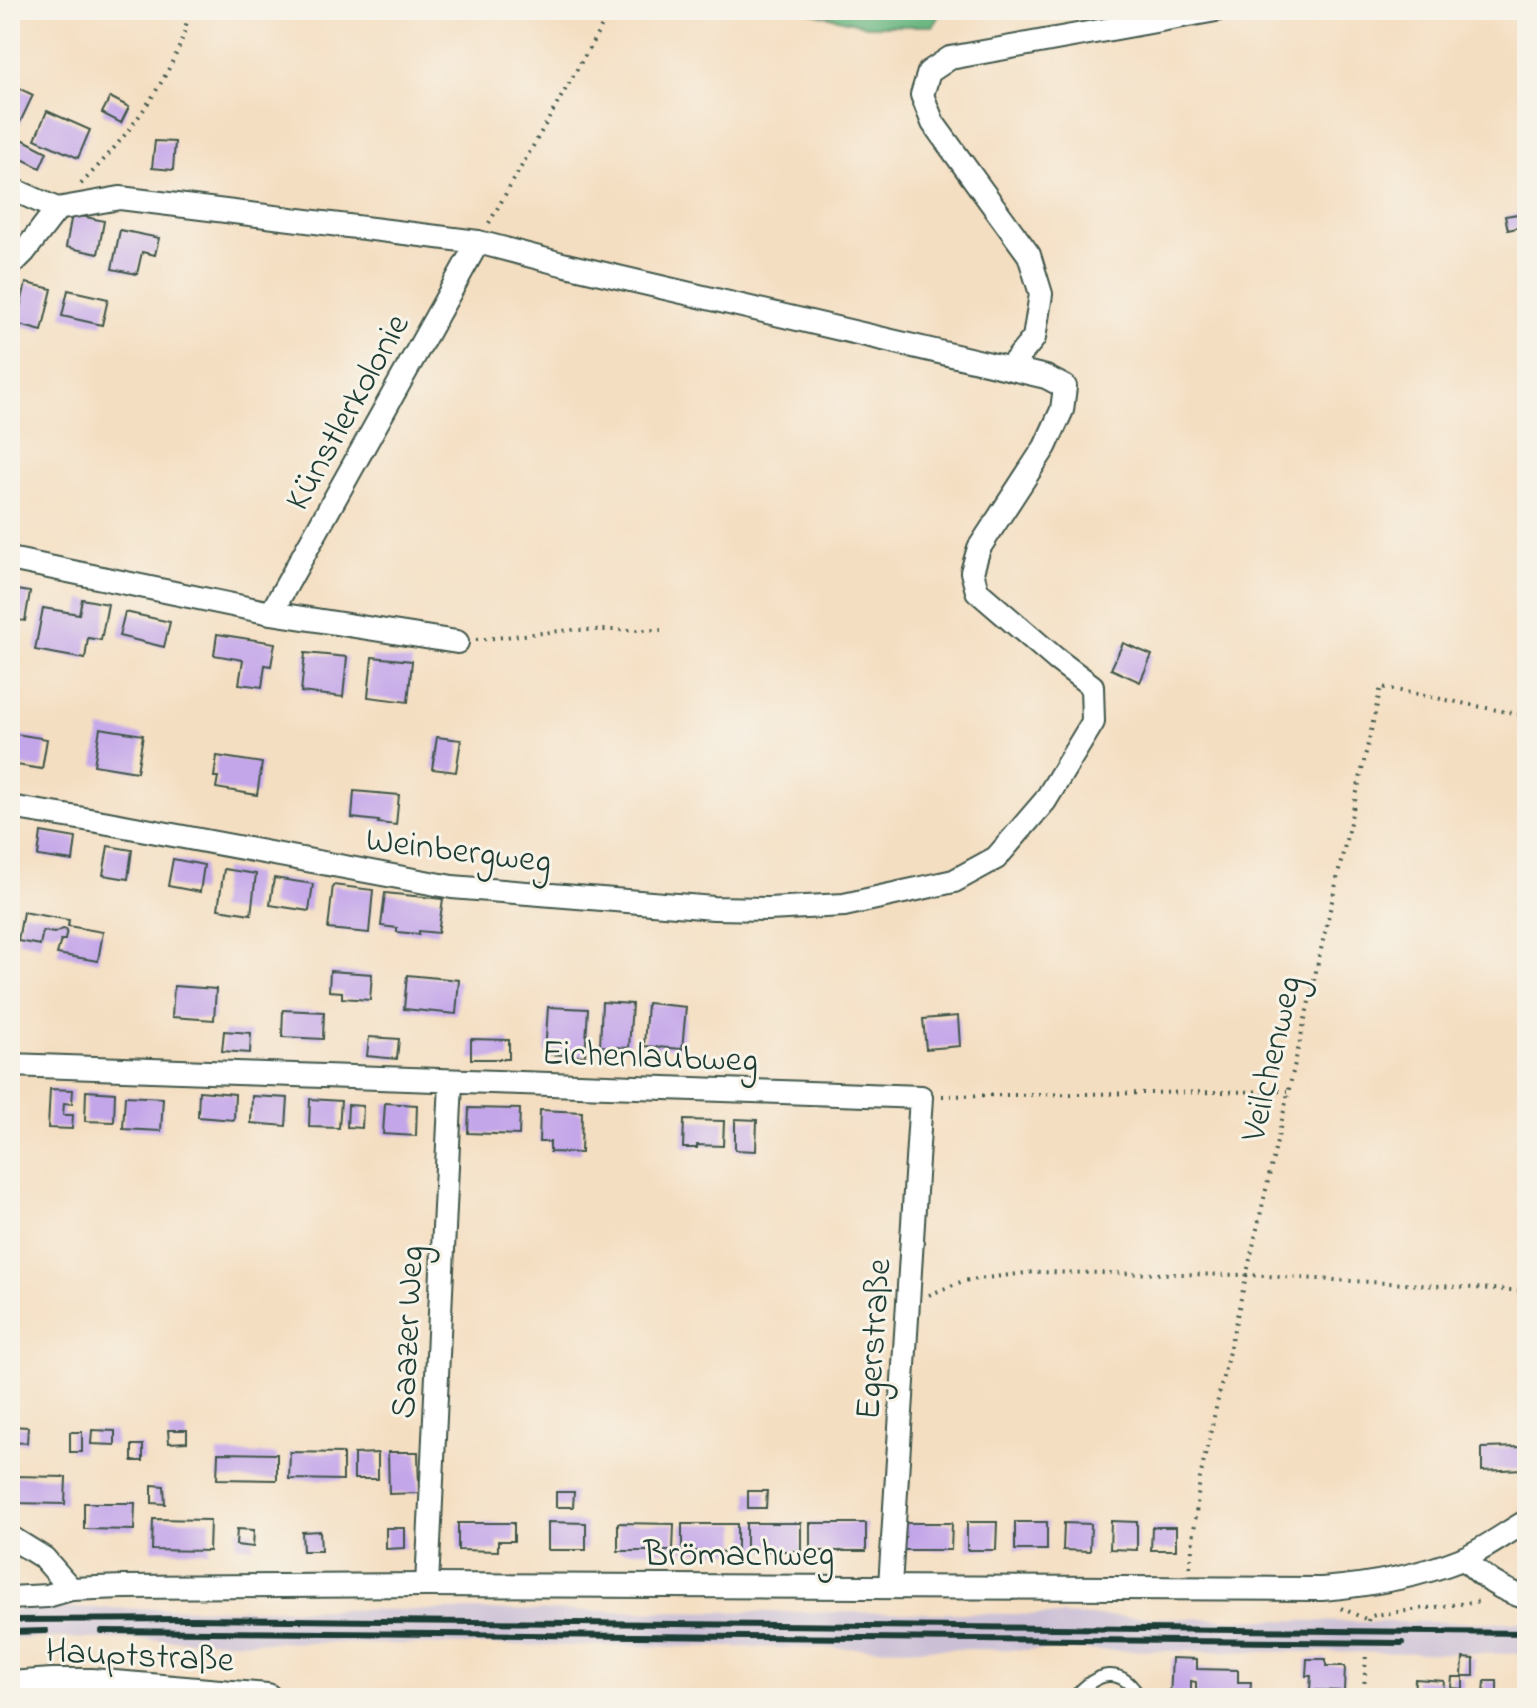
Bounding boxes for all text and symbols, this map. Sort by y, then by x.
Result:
street label: Künstlerkolonie [273,304,425,521]
street label: Weinbergweg [363,815,554,890]
street label: Veilchenweg [1228,971,1318,1148]
street label: Eichenlaubweg [541,1028,759,1089]
street label: Saazer Weg [378,1244,441,1420]
street label: Egerstraße [843,1256,908,1422]
street label: Brömachweg [643,1530,834,1583]
street label: Hauptstraße [44,1626,236,1689]

